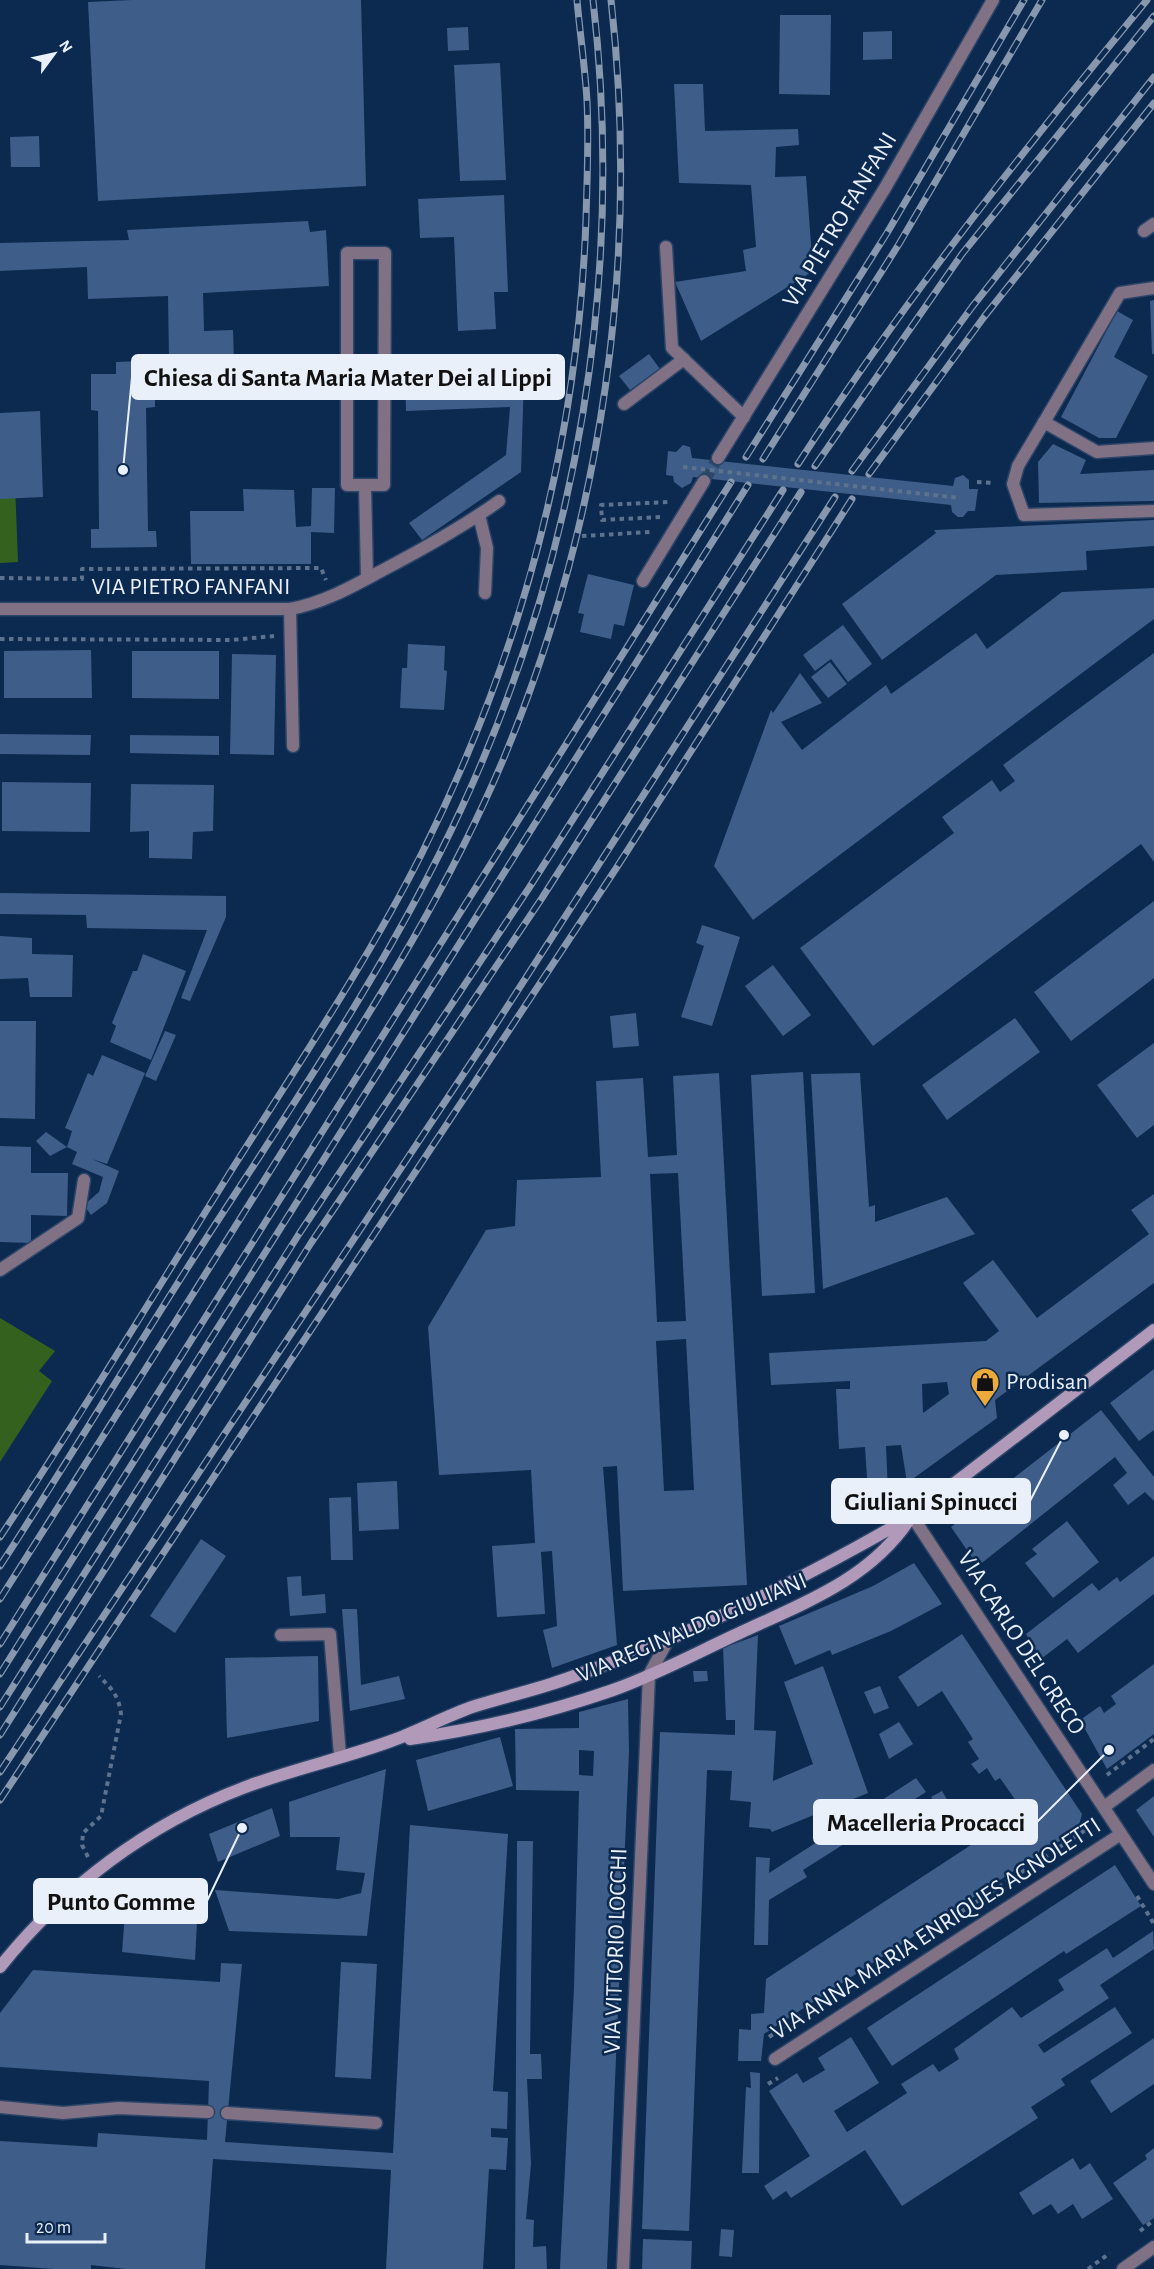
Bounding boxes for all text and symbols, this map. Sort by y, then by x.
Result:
north arrow [24,24,84,84]
text: N [56,37,75,55]
street label: VIA PIETRO FANFANI [778,129,902,311]
callout: Chiesa di Santa Maria Mater Dei al Lippi [132,355,564,399]
text: Chiesa di Santa Maria Mater Dei al Lippi [144,365,552,391]
street label: VIA PIETRO FANFANI [92,575,290,599]
shop icon: Prodisan [969,1366,1001,1408]
place label: Prodisan [1006,1370,1088,1394]
callout: Giuliani Spinucci [832,1479,1030,1523]
text: Giuliani Spinucci [844,1489,1018,1515]
street label: VIA CARLO DEL GRECO [953,1547,1089,1739]
street label: VIA REGINALDO GIULIANI [574,1569,810,1687]
callout: Macelleria Procacci [814,1800,1037,1844]
text: Macelleria Procacci [827,1810,1025,1836]
street label: VIA ANNA MARIA ENRIQUES AGNOLETTI [767,1813,1105,2045]
street label: VIA VITTORIO LOCCHI [600,1848,632,2054]
callout: Punto Gomme [34,1879,207,1923]
text: Punto Gomme [47,1889,195,1915]
scale bar [27,2206,105,2244]
text: 20 m [36,2219,71,2237]

